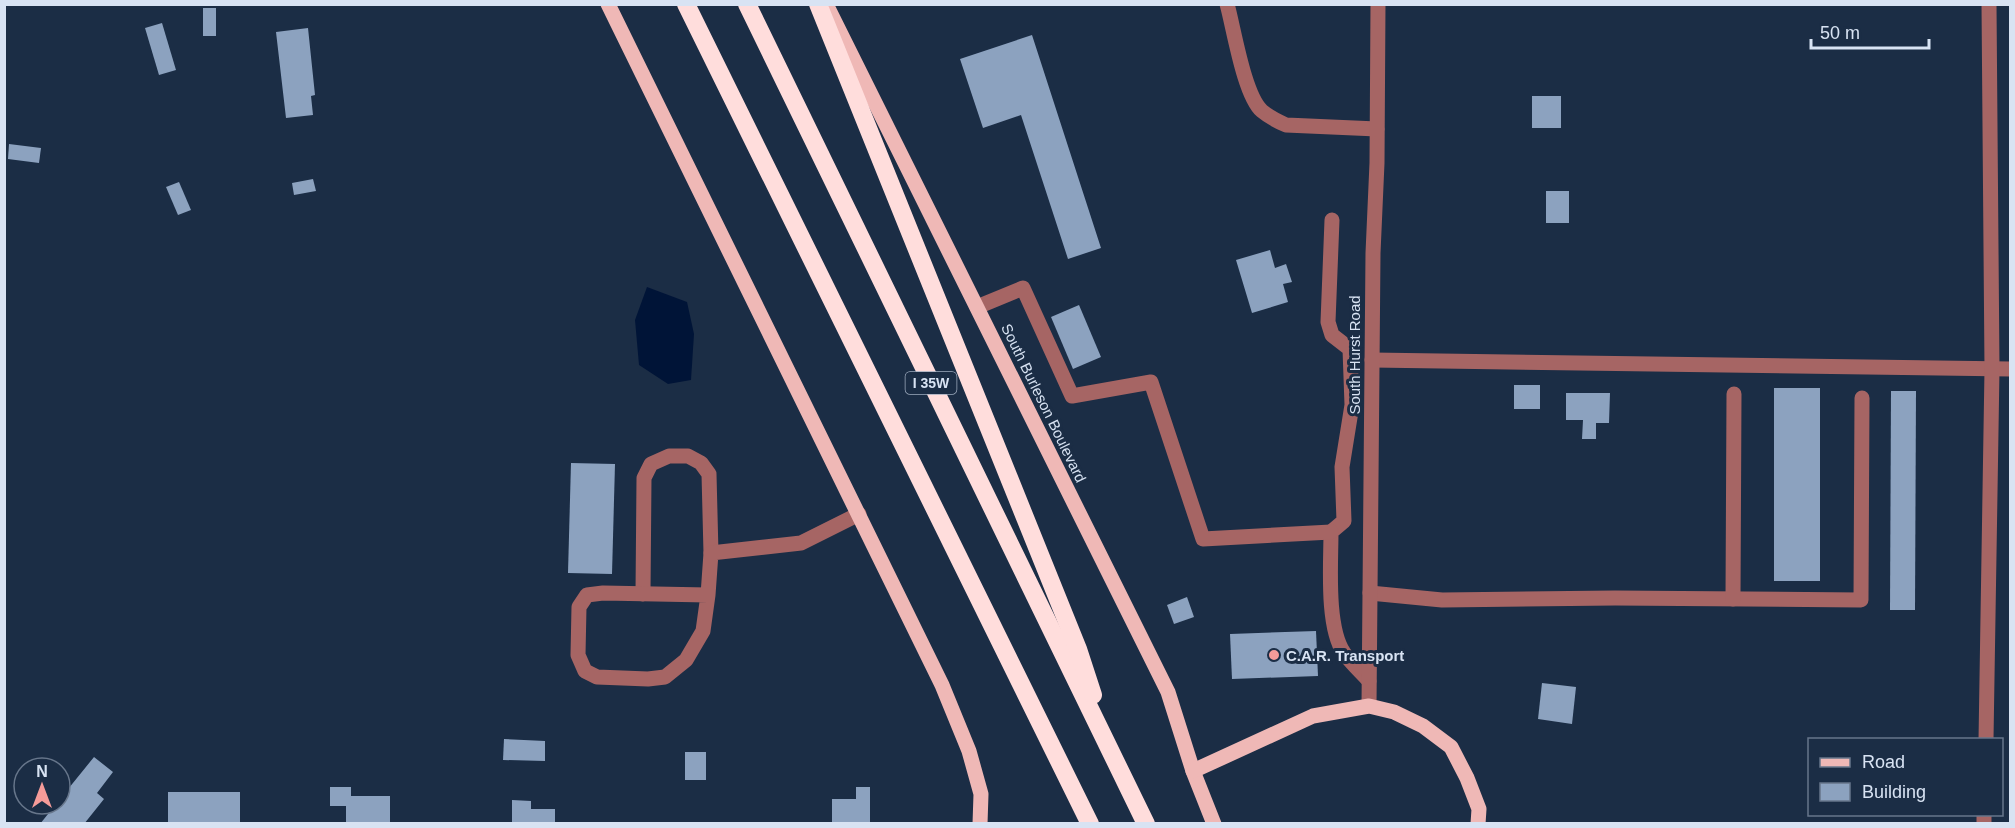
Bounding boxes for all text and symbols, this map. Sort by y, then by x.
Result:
scale bar [1811,12,1930,50]
text: 50 m [1820,23,1860,43]
street label: South Hurst Road [1346,295,1363,415]
street label: South Burleson Boulevard [998,321,1090,485]
road number: I 35W [906,372,956,394]
place label: C.A.R. Transport [1286,647,1404,664]
marker: C.A.R. Transport [1267,648,1281,662]
legend [1808,738,2003,816]
text: Road [1862,752,1905,772]
north arrow [12,756,72,816]
text: N [36,763,48,780]
text: Building [1862,782,1926,802]

